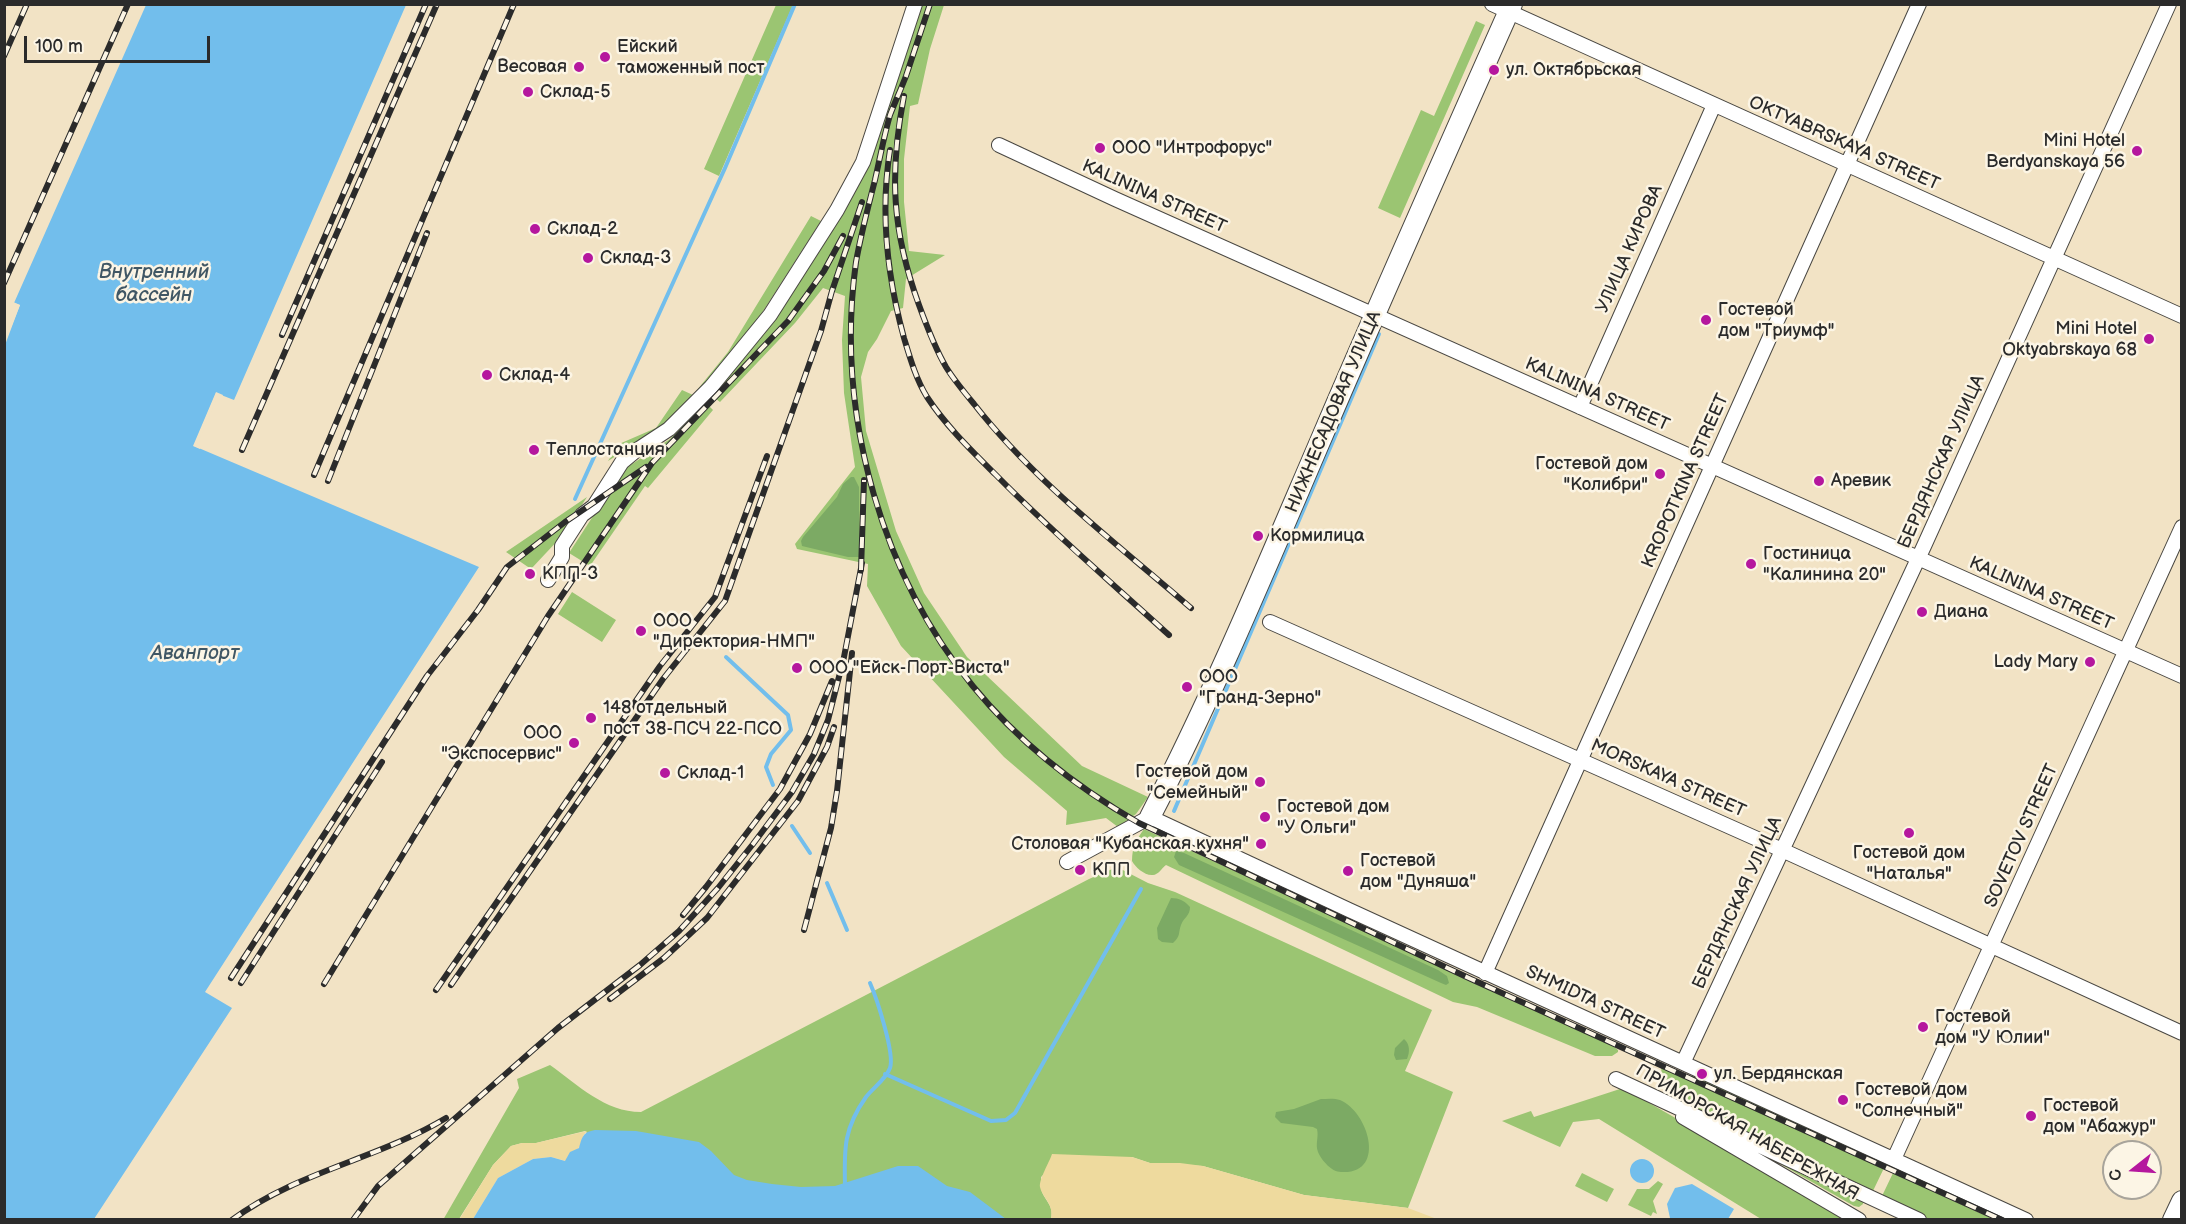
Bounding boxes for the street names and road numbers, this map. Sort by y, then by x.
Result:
street label: OKTYABRSKAYA STREET [1745,92,1943,196]
street label: KALININA STREET [1078,155,1230,239]
street label: УЛИЦА КИРОВА [1592,182,1668,316]
street label: НИЖНЕСАДОВАЯ УЛИЦА [1282,308,1386,516]
street label: KALININA STREET [1521,353,1673,437]
street label: БЕРДЯНСКАЯ УЛИЦА [1894,372,1990,552]
street label: KROPOTKINA STREET [1638,391,1734,571]
street label: KALININA STREET [1965,552,2117,636]
street label: MORSKAYA STREET [1587,735,1749,823]
street label: SOVETOV STREET [1981,761,2063,911]
street label: БЕРДЯНСКАЯ УЛИЦА [1689,813,1787,993]
street label: SHMIDTA STREET [1522,961,1668,1045]
street label: ПРИМОРСКАЯ НАБЕРЕЖНАЯ [1632,1060,1862,1206]

